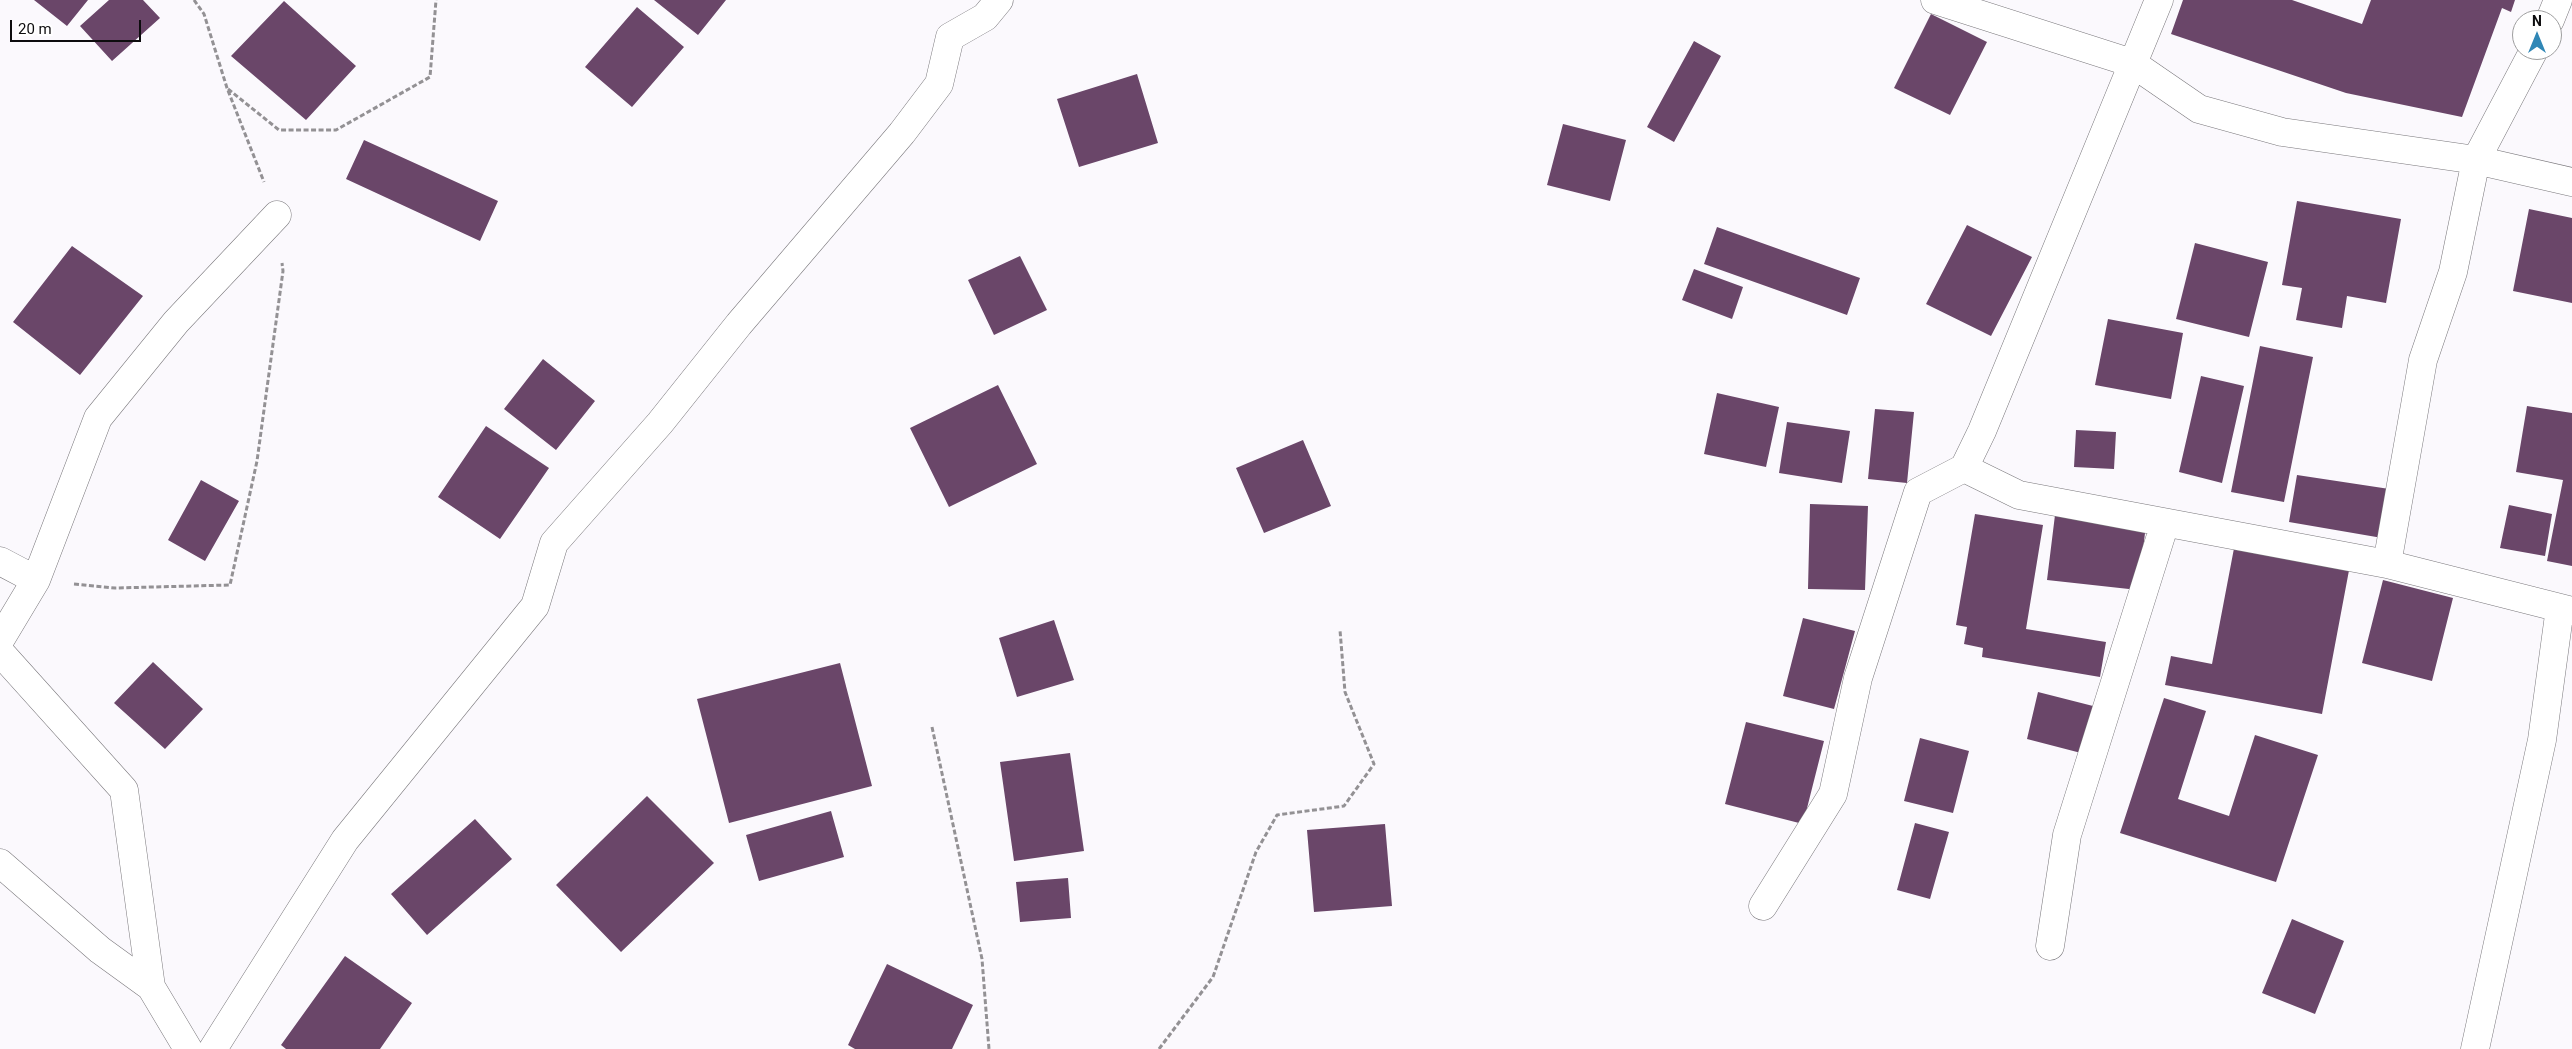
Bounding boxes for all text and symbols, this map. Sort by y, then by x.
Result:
scale bar [12,10,144,42]
north arrow [2512,10,2562,60]
text: N [2532,13,2542,29]
text: 20 m [18,20,52,38]

